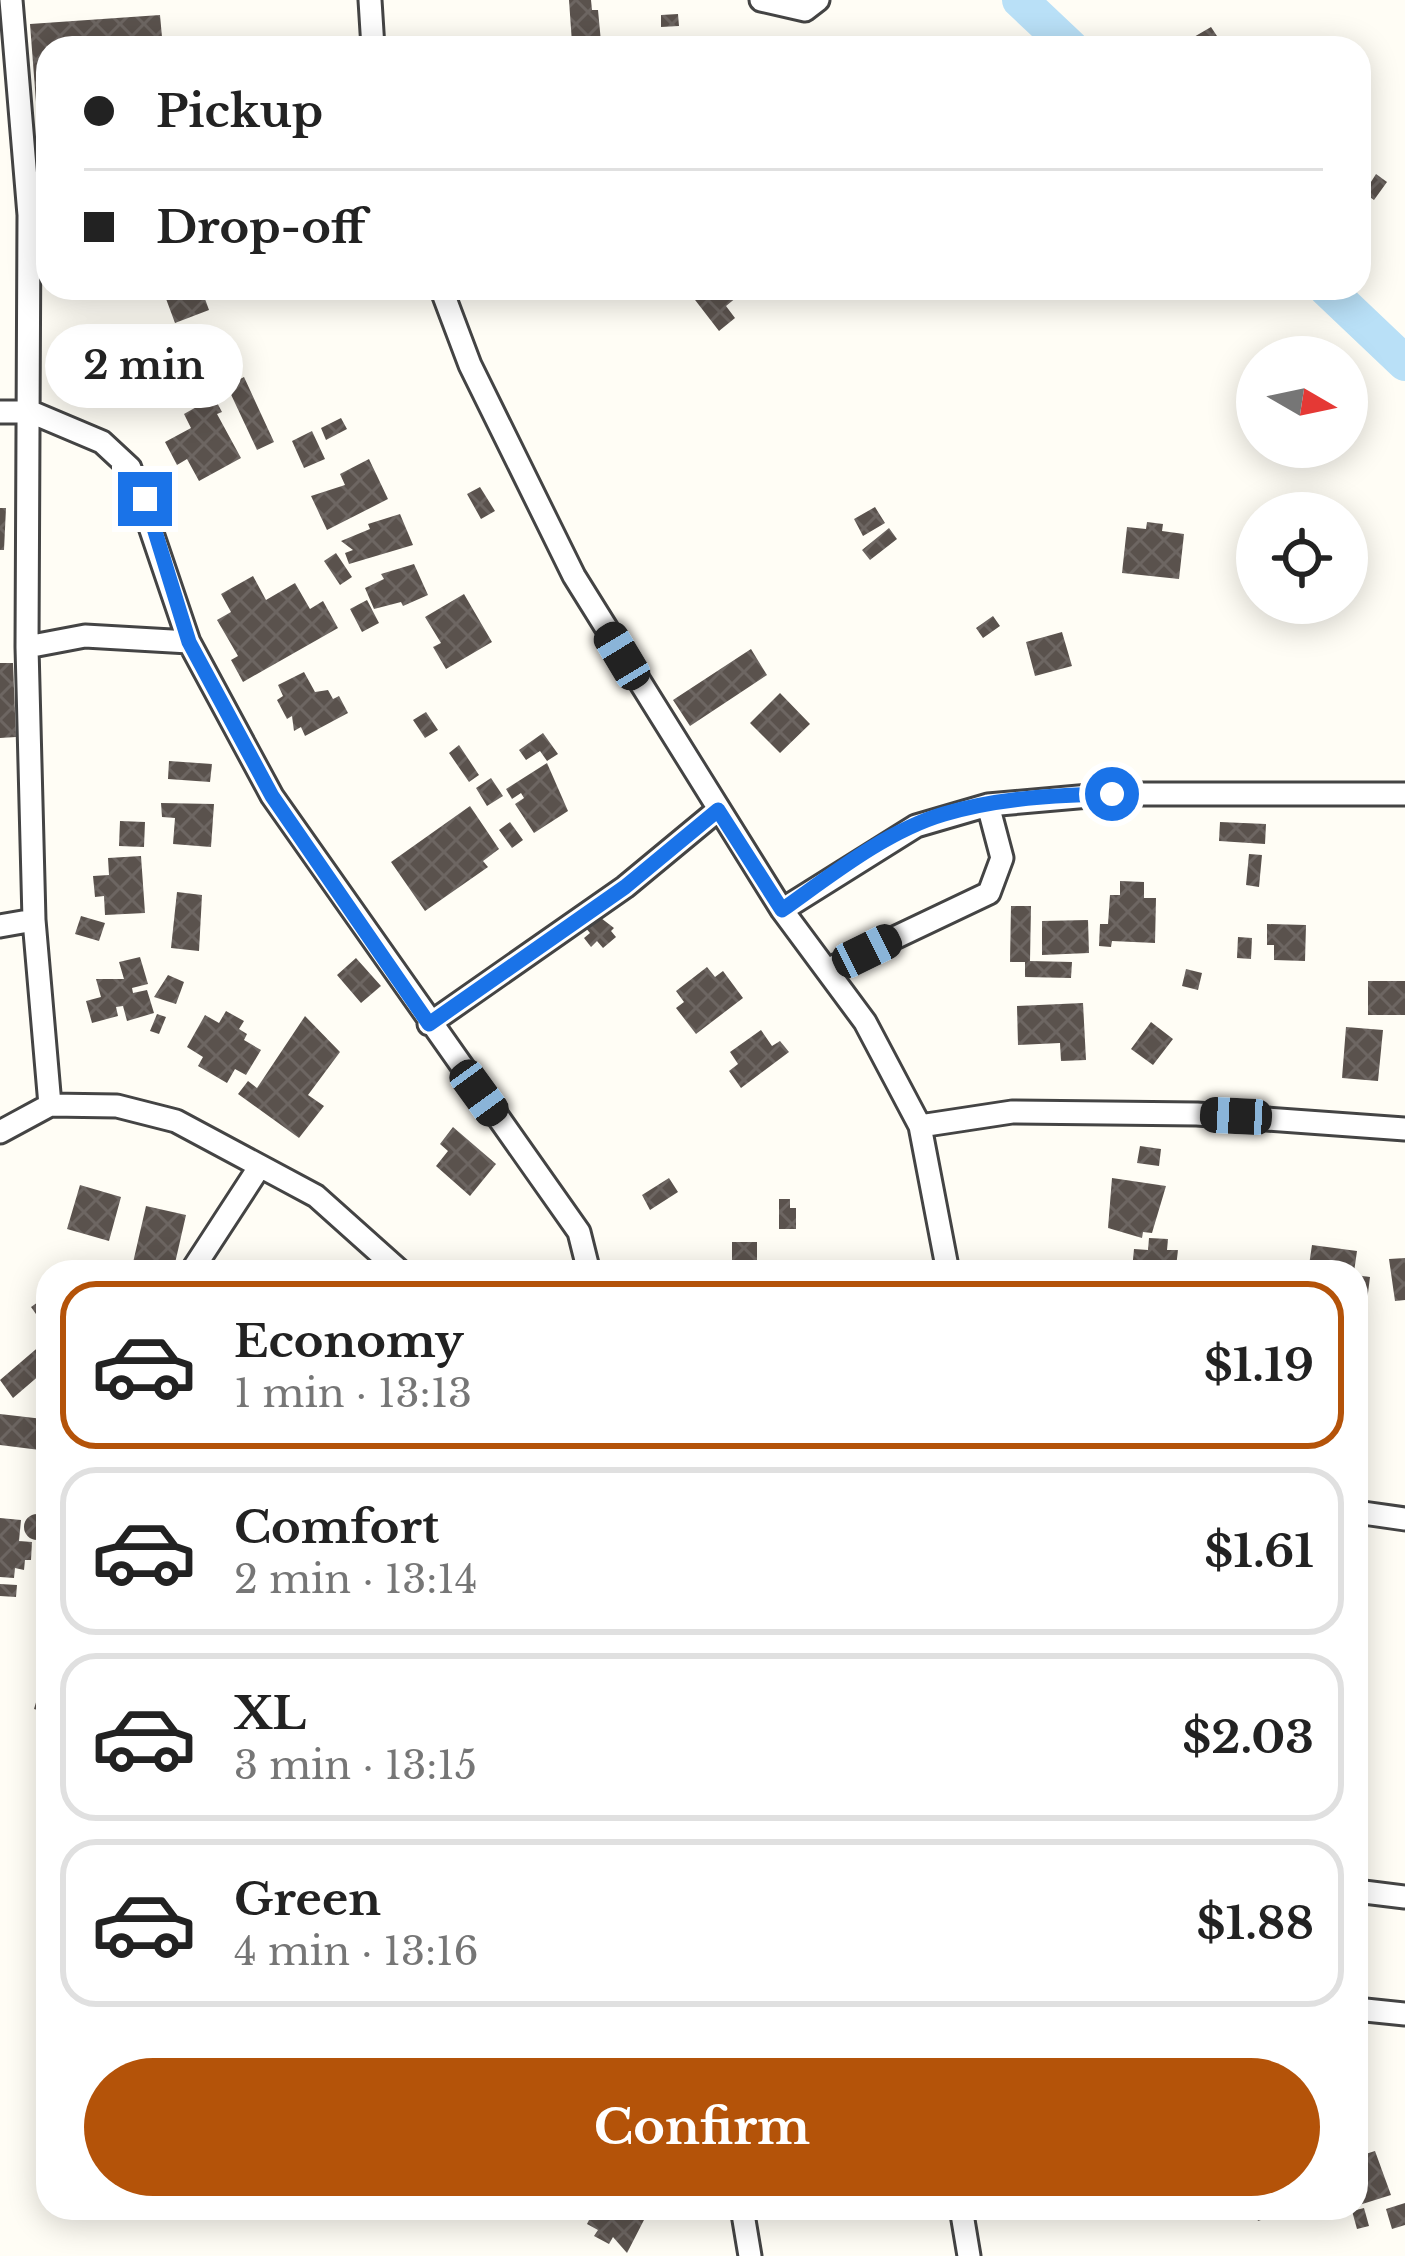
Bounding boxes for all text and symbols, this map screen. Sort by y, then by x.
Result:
text: Pickup [156,83,323,139]
text: Drop-off [156,199,366,255]
callout: 2 min [46,325,244,409]
north arrow [1236,336,1368,468]
map controls [1236,336,1368,624]
text: 2 min [83,341,205,390]
route end [118,472,172,526]
button: locate [1236,492,1368,624]
car [588,616,656,696]
route start [1085,767,1139,821]
car [827,919,907,983]
car [443,1053,515,1133]
car [1199,1096,1273,1136]
icon: car [90,1311,198,1419]
text: Economy [234,1313,464,1369]
text: $1.19 [1204,1337,1314,1393]
text: 1 min · 13:13 [234,1369,472,1418]
icon: car [90,1497,198,1605]
text: Comfort [234,1499,439,1555]
text: $1.61 [1204,1523,1314,1579]
text: 2 min · 13:14 [234,1555,477,1604]
icon: car [90,1683,198,1791]
text: XL [234,1685,306,1741]
text: $2.03 [1182,1709,1314,1765]
text: 3 min · 13:15 [234,1741,477,1790]
icon: car [90,1869,198,1977]
text: Green [234,1871,381,1927]
text: $1.88 [1197,1895,1314,1951]
text: 4 min · 13:16 [234,1927,479,1976]
button: Confirm [84,2058,1320,2196]

